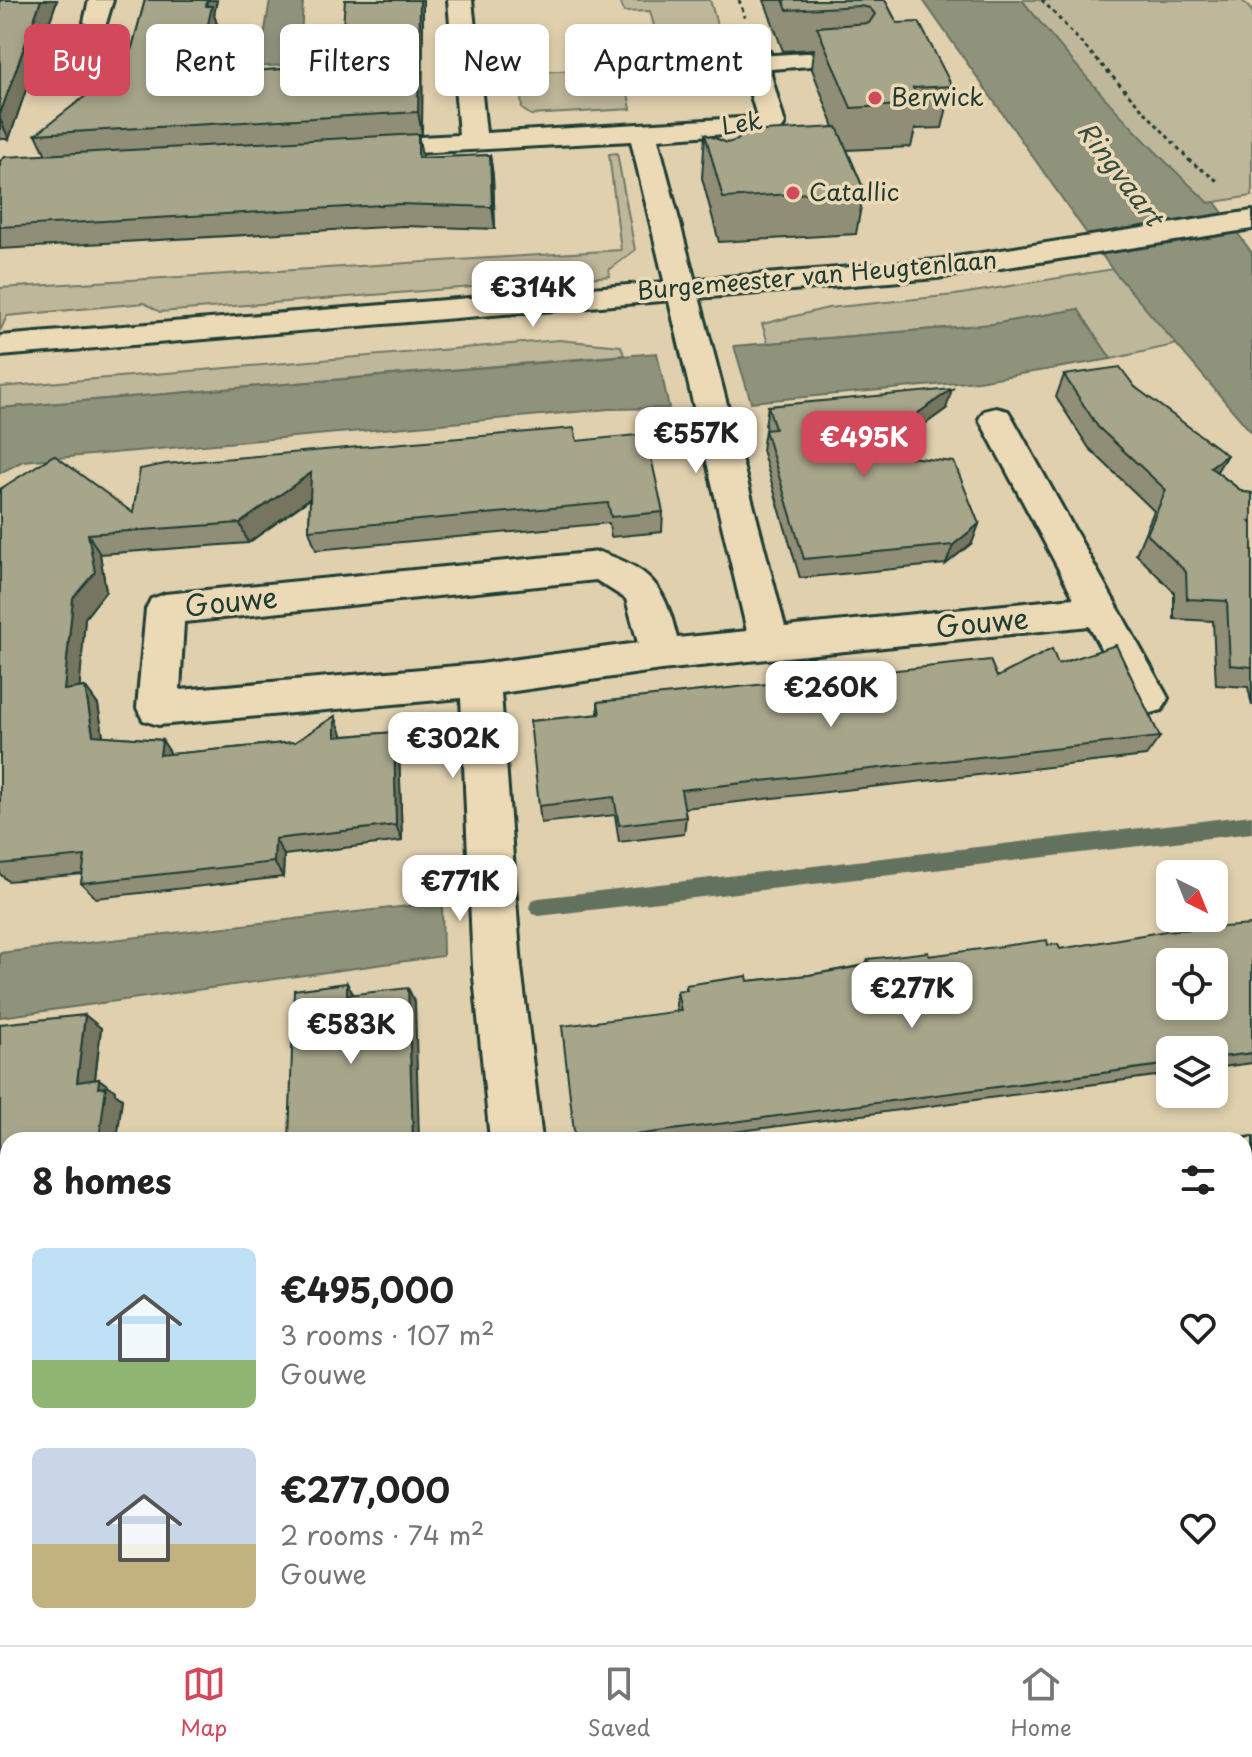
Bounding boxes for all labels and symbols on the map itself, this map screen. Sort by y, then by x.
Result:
place label: Berwick [891,78,984,114]
marker: Berwick [866,89,884,107]
street label: Lek [719,101,765,143]
water label: Ringvaart [1069,113,1176,236]
place label: Catallic [809,173,899,209]
marker: Catallic [784,184,802,202]
street label: Burgemeester van Heugtenlaan [635,240,998,308]
pin: €314K [477,261,589,329]
pin: €557K [640,407,752,475]
pin: €495K [808,411,920,479]
street label: Gouwe [182,574,279,627]
street label: Gouwe [933,595,1030,648]
pin: €260K [775,661,887,729]
pin: €302K [397,712,509,780]
pin: €771K [404,855,516,923]
north arrow [1156,860,1228,932]
pin: €277K [856,962,968,1030]
pin: €583K [295,998,407,1066]

